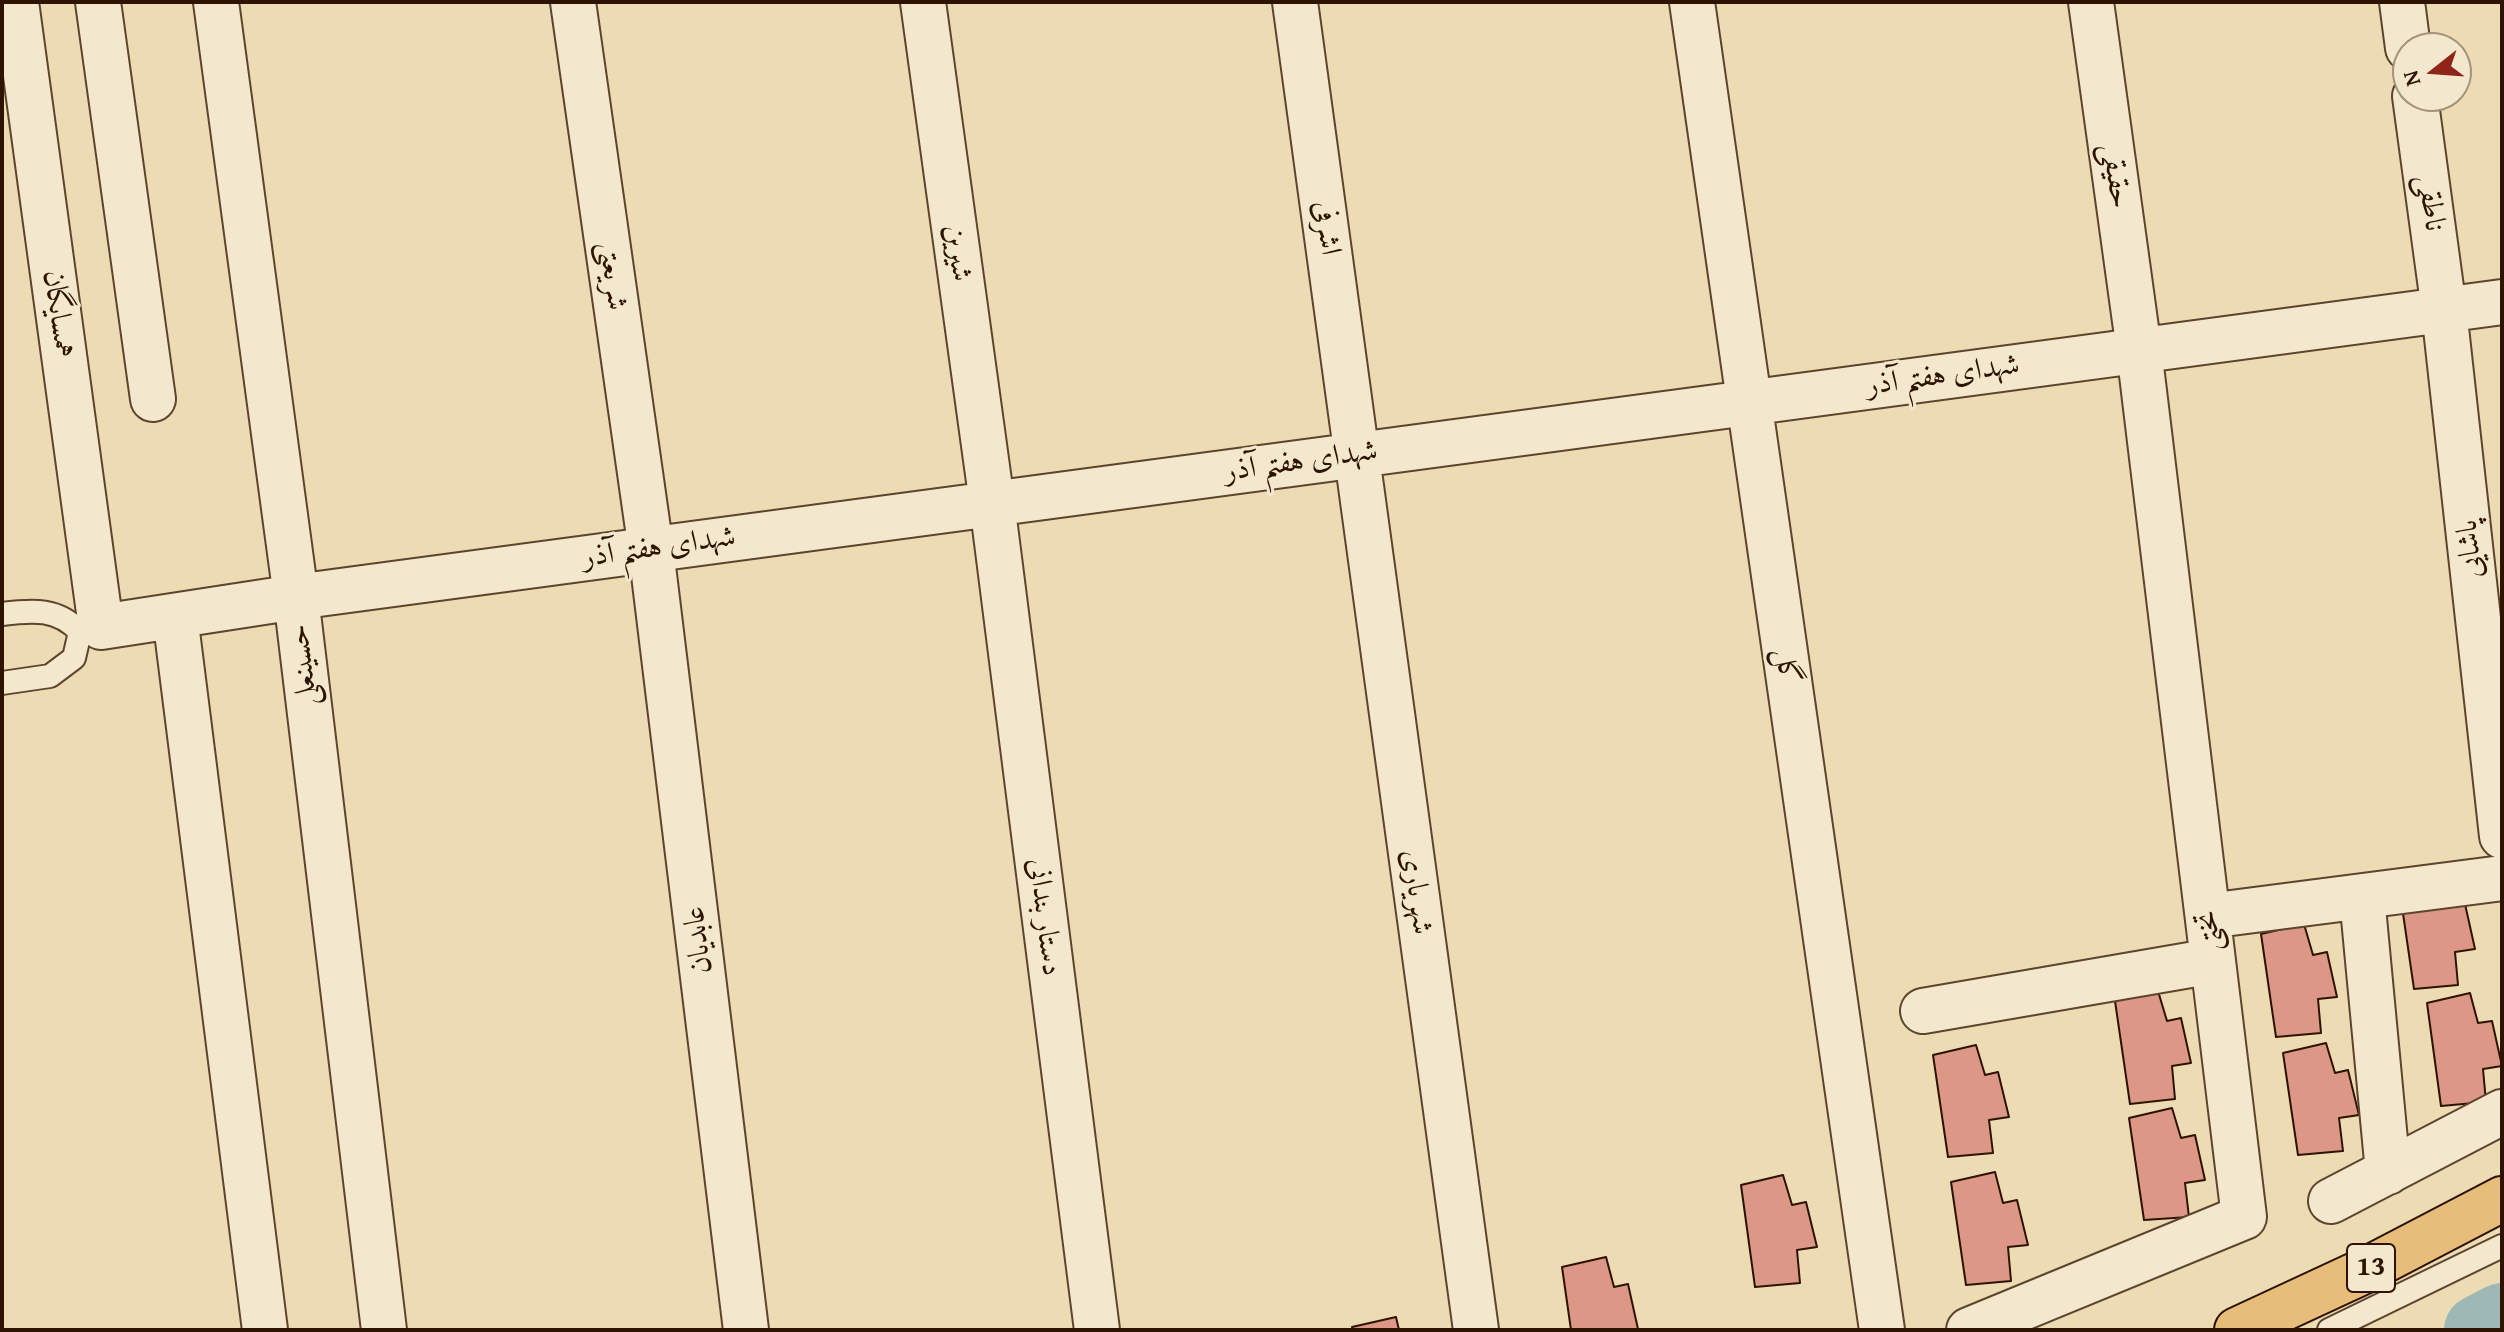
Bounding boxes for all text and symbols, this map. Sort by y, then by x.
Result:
north arrow [2392,32,2472,112]
text: N [2394,67,2428,90]
street label: حقیقی [2093,141,2137,211]
street label: ناطقی [2408,172,2452,234]
street label: اشرفی [1304,198,1348,258]
street label: شیرین [935,222,979,284]
street label: شریعتی [589,239,635,313]
street label: همسایگان [34,268,82,360]
street label: شهدای هفتم آذر [1864,347,2022,405]
street label: شهدای هفتم آذر [1222,433,1380,491]
street label: پاشایی [2450,518,2492,580]
street label: شهدای هفتم آذر [580,519,738,577]
street label: حسینعلی [281,622,327,708]
street label: گل [1766,646,1806,686]
street label: شهریاری [1392,847,1440,937]
street label: دستار بندانی [1019,856,1069,978]
street label: عابدیان [677,904,721,976]
street label: تختی [2190,908,2230,954]
road number: 13 [2347,1244,2395,1292]

